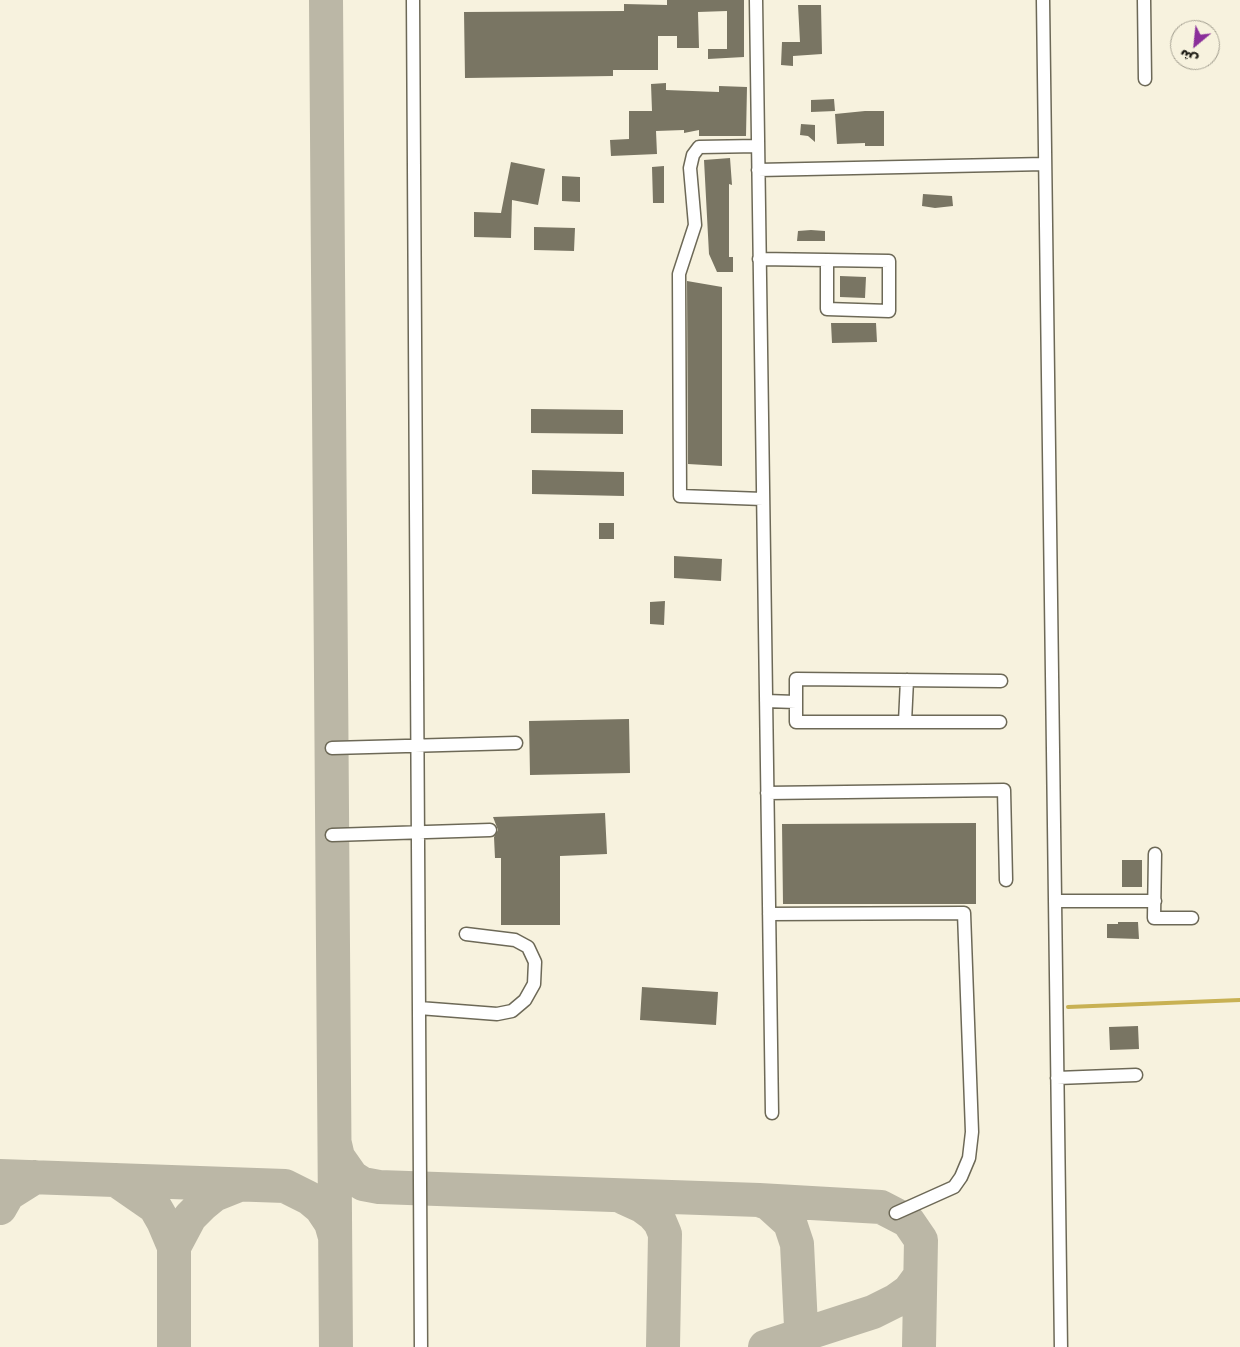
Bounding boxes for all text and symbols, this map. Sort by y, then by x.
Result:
north arrow [1170,20,1220,70]
text: ش [1176,46,1201,69]

